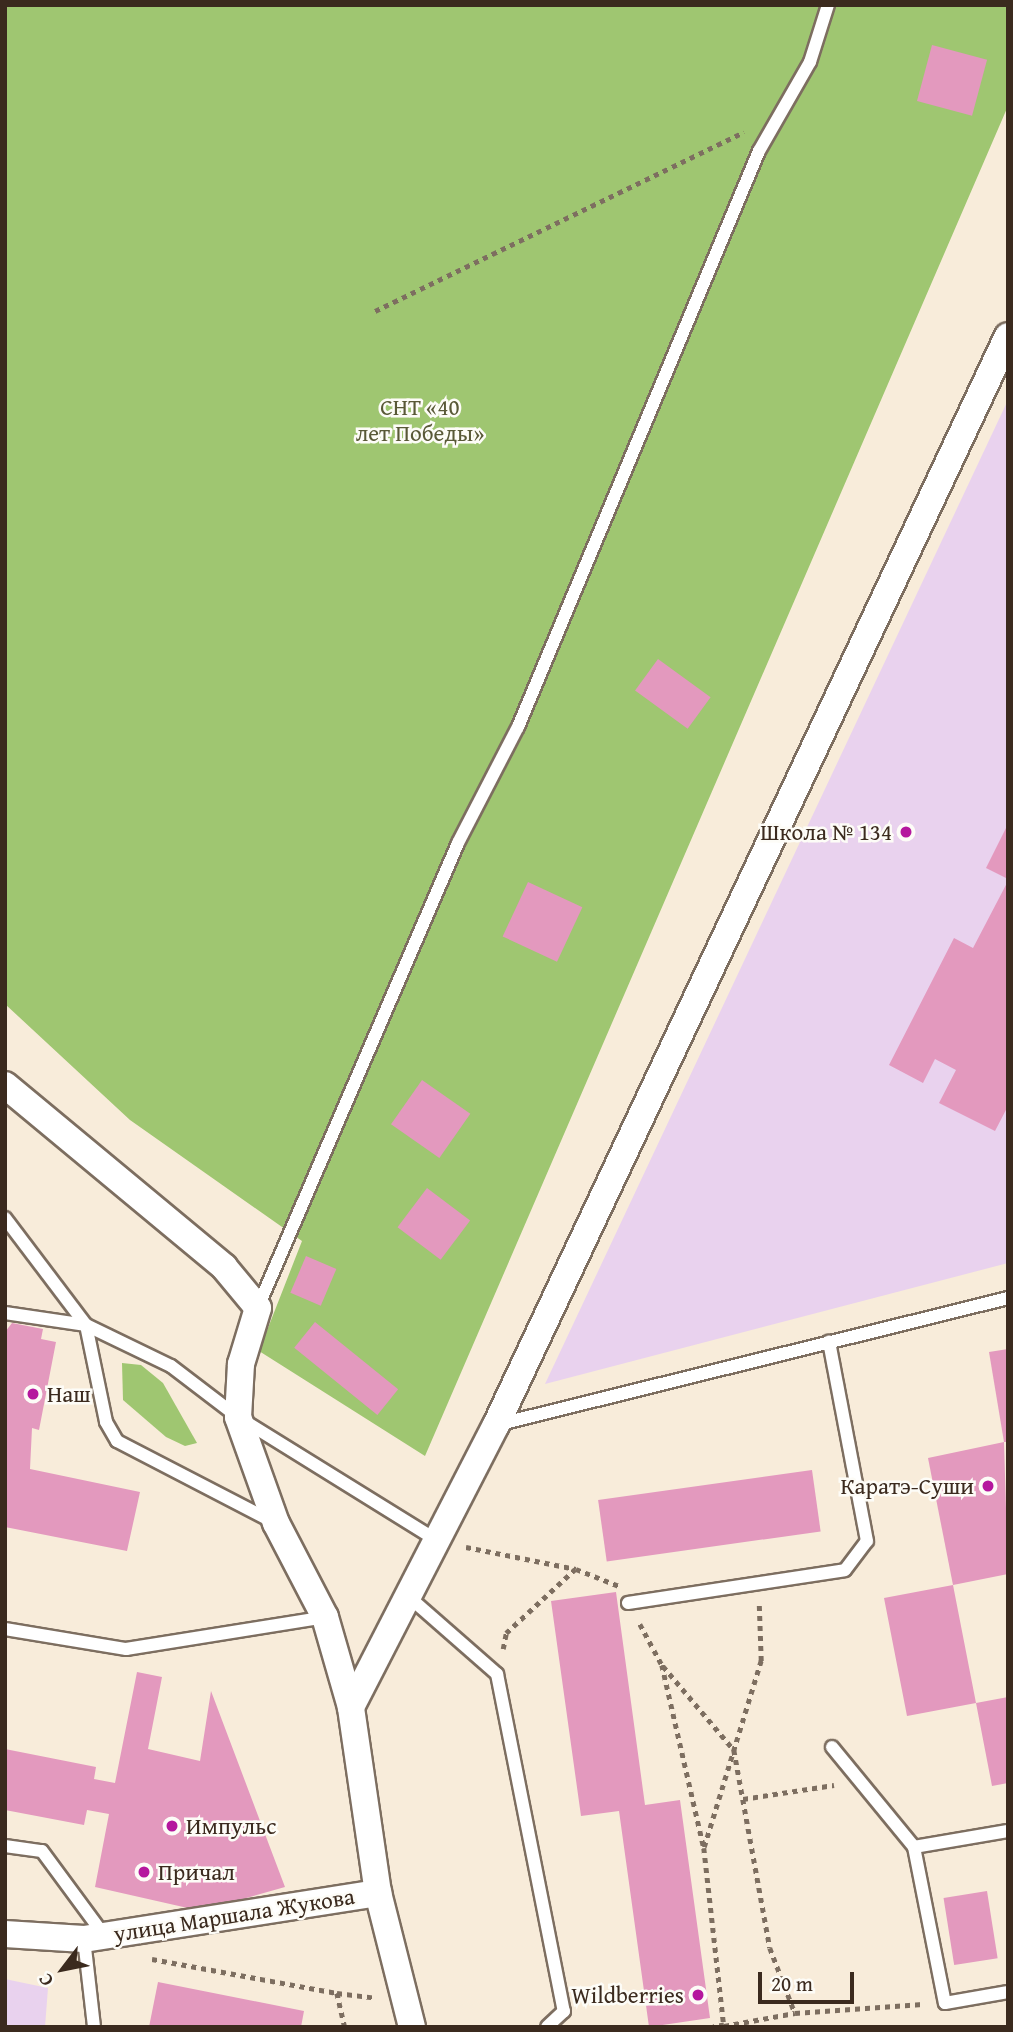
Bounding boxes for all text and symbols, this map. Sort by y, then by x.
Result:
park label: СНТ «40 лет Победы» [356,393,484,447]
place label: Школа № 134 [760,818,892,846]
marker: Школа № 134 [898,824,914,840]
place label: Наш [47,1380,91,1408]
marker: Наш [25,1386,41,1402]
place label: Каратэ-Суши [840,1472,974,1500]
marker: Каратэ-Суши [980,1478,996,1494]
place label: Импульс [186,1812,276,1840]
marker: Импульс [164,1818,180,1834]
place label: Причал [158,1858,235,1886]
marker: Причал [136,1864,152,1880]
street label: улица Маршала Жукова [112,1882,356,1948]
north arrow [28,1934,98,2004]
scale bar [761,1958,857,2002]
text: С [30,1968,60,1992]
text: 20 m [771,1968,813,1999]
place label: Wildberries [571,1981,684,2009]
marker: Wildberries [690,1987,706,2003]

